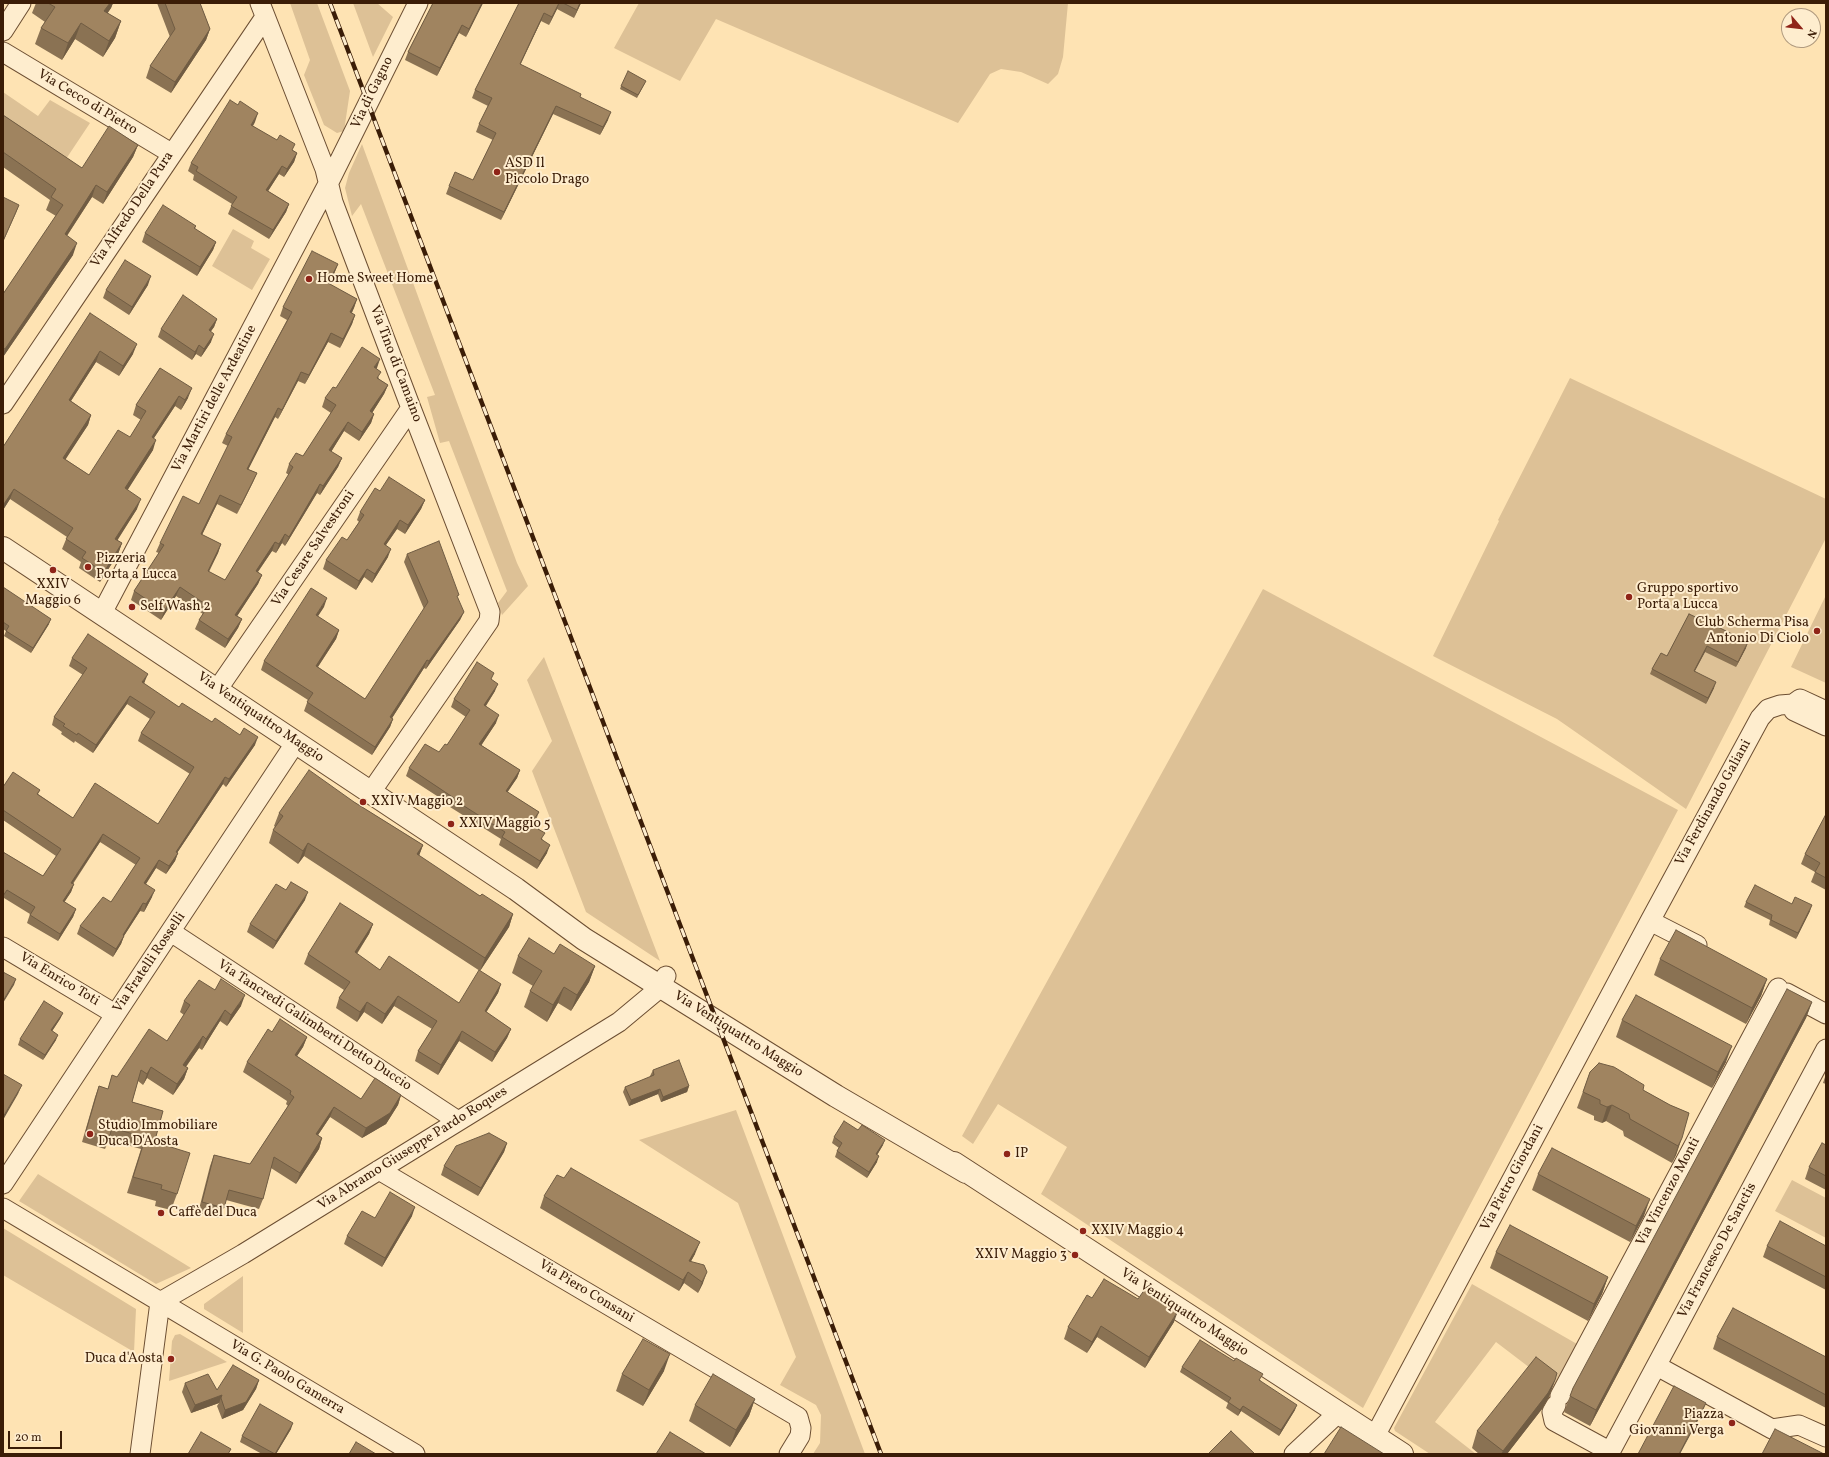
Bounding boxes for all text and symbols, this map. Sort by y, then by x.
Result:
north arrow [1781,8,1821,48]
text: N [1803,26,1820,40]
street label: Via di Gagno [348,54,398,132]
street label: Via Cecco di Pietro [34,67,140,139]
street label: Via Alfredo Della Pura [88,149,178,271]
place label: ASD Il Piccolo Drago [505,156,589,188]
marker: ASD Il Piccolo Drago [492,167,502,177]
place label: Home Sweet Home [317,271,433,287]
marker: Home Sweet Home [304,274,314,284]
street label: Via Tino di Camaino [365,303,425,425]
street label: Via Martiri delle Ardeatine [169,323,261,475]
street label: Via Cesare Salvestroni [269,488,359,610]
place label: Pizzeria Porta a Lucca [96,551,177,584]
marker: Pizzeria Porta a Lucca [83,562,93,572]
marker: XXIV Maggio 6 [48,565,58,575]
place label: XXIV Maggio 6 [25,577,81,610]
place label: Gruppo sportivo Porta a Lucca [1637,581,1738,614]
marker: Gruppo sportivo Porta a Lucca [1624,592,1634,602]
place label: Self Wash 2 [140,599,211,615]
marker: Self Wash 2 [127,602,137,612]
place label: Club Scherma Pisa Antonio Di Ciolo [1695,615,1809,648]
marker: Club Scherma Pisa Antonio Di Ciolo [1812,626,1822,636]
street label: Via Ventiquattro Maggio [193,669,327,767]
street label: Via Ferdinando Galiani [1672,737,1756,869]
place label: XXIV Maggio 2 [371,794,463,810]
marker: XXIV Maggio 2 [358,797,368,807]
place label: XXIV Maggio 5 [459,816,551,832]
marker: XXIV Maggio 5 [446,819,456,829]
street label: Via Fratelli Rosselli [110,910,190,1016]
street label: Via Enrico Toti [16,950,102,1010]
street label: Via Tancredi Galimberti Detto Duccio [214,957,414,1095]
street label: Via Ventiquattro Maggio [670,988,806,1082]
street label: Via Abramo Giuseppe Pardo Roques [315,1083,511,1215]
place label: Studio Immobiliare Duca D'Aosta [98,1118,218,1150]
street label: Via Pietro Giordani [1478,1122,1548,1234]
marker: Studio Immobiliare Duca D'Aosta [85,1129,95,1139]
street label: Via Vincenzo Monti [1633,1135,1705,1249]
place label: IP [1015,1146,1028,1162]
marker: IP [1002,1149,1012,1159]
street label: Via Francesco De Sanctis [1675,1180,1761,1322]
place label: Caffè del Duca [169,1205,257,1221]
marker: Caffè del Duca [156,1208,166,1218]
place label: XXIV Maggio 4 [1091,1223,1184,1239]
marker: XXIV Maggio 4 [1078,1226,1088,1236]
place label: XXIV Maggio 3 [975,1247,1067,1263]
marker: XXIV Maggio 3 [1070,1250,1080,1260]
street label: Via Piero Consani [535,1257,637,1327]
street label: Via Ventiquattro Maggio [1117,1265,1251,1361]
street label: Via G. Paolo Gamerra [227,1337,347,1419]
place label: Duca d'Aosta [85,1351,163,1367]
marker: Duca d'Aosta [166,1354,176,1364]
place label: Piazza Giovanni Verga [1629,1407,1724,1440]
marker: Piazza Giovanni Verga [1727,1418,1737,1428]
scale bar [10,1423,64,1449]
text: 20 m [15,1430,42,1446]

